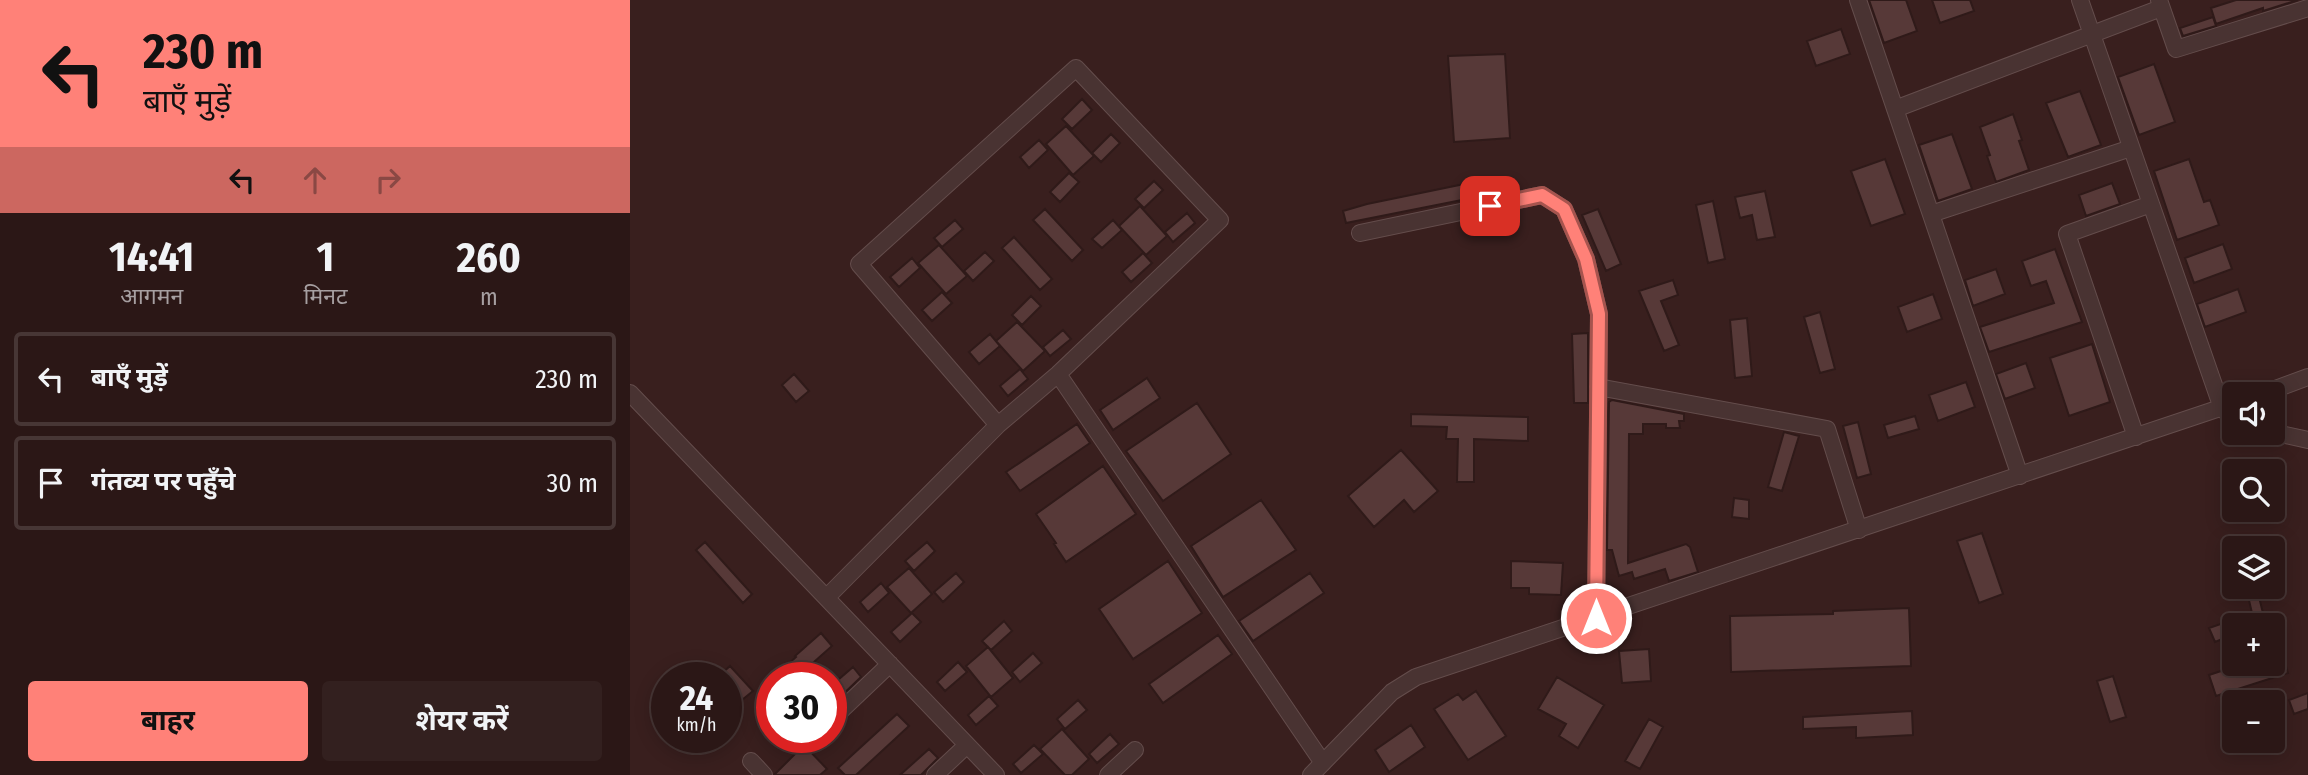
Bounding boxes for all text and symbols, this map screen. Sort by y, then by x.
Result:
text: 230 m [143,22,263,81]
icon: left [28,28,119,119]
text: बाएँ मुड़ें [143,82,231,120]
icon: left [223,161,261,199]
icon: ahead [296,161,334,199]
icon: right [369,161,407,199]
pin [1460,176,1520,236]
icon: arrive [1471,187,1509,225]
text: 14:41 [109,232,194,282]
text: 1 [317,232,334,282]
text: 260 [457,233,521,283]
text: आगमन [120,282,183,310]
text: मिनट [303,282,348,310]
text: m [480,283,498,311]
icon: left [32,360,70,398]
text: बाएँ मुड़ें [91,362,168,393]
text: 230 m [535,364,598,395]
map controls [2222,382,2285,753]
button: sound [2222,382,2285,445]
button: search [2222,459,2285,522]
icon: arrive [32,464,70,502]
text: गंतव्य पर पहुँचे [91,466,235,497]
text: 30 m [547,468,598,499]
button: layers [2222,536,2285,599]
position arrow [1559,581,1633,655]
button: + [2222,613,2285,676]
speed limit sign: 30 [756,662,847,753]
text: 24 [680,677,713,719]
button: बाहर [28,681,308,761]
button: शेयर करें [322,681,602,761]
button: − [2222,690,2285,753]
text: km/h [676,714,717,736]

